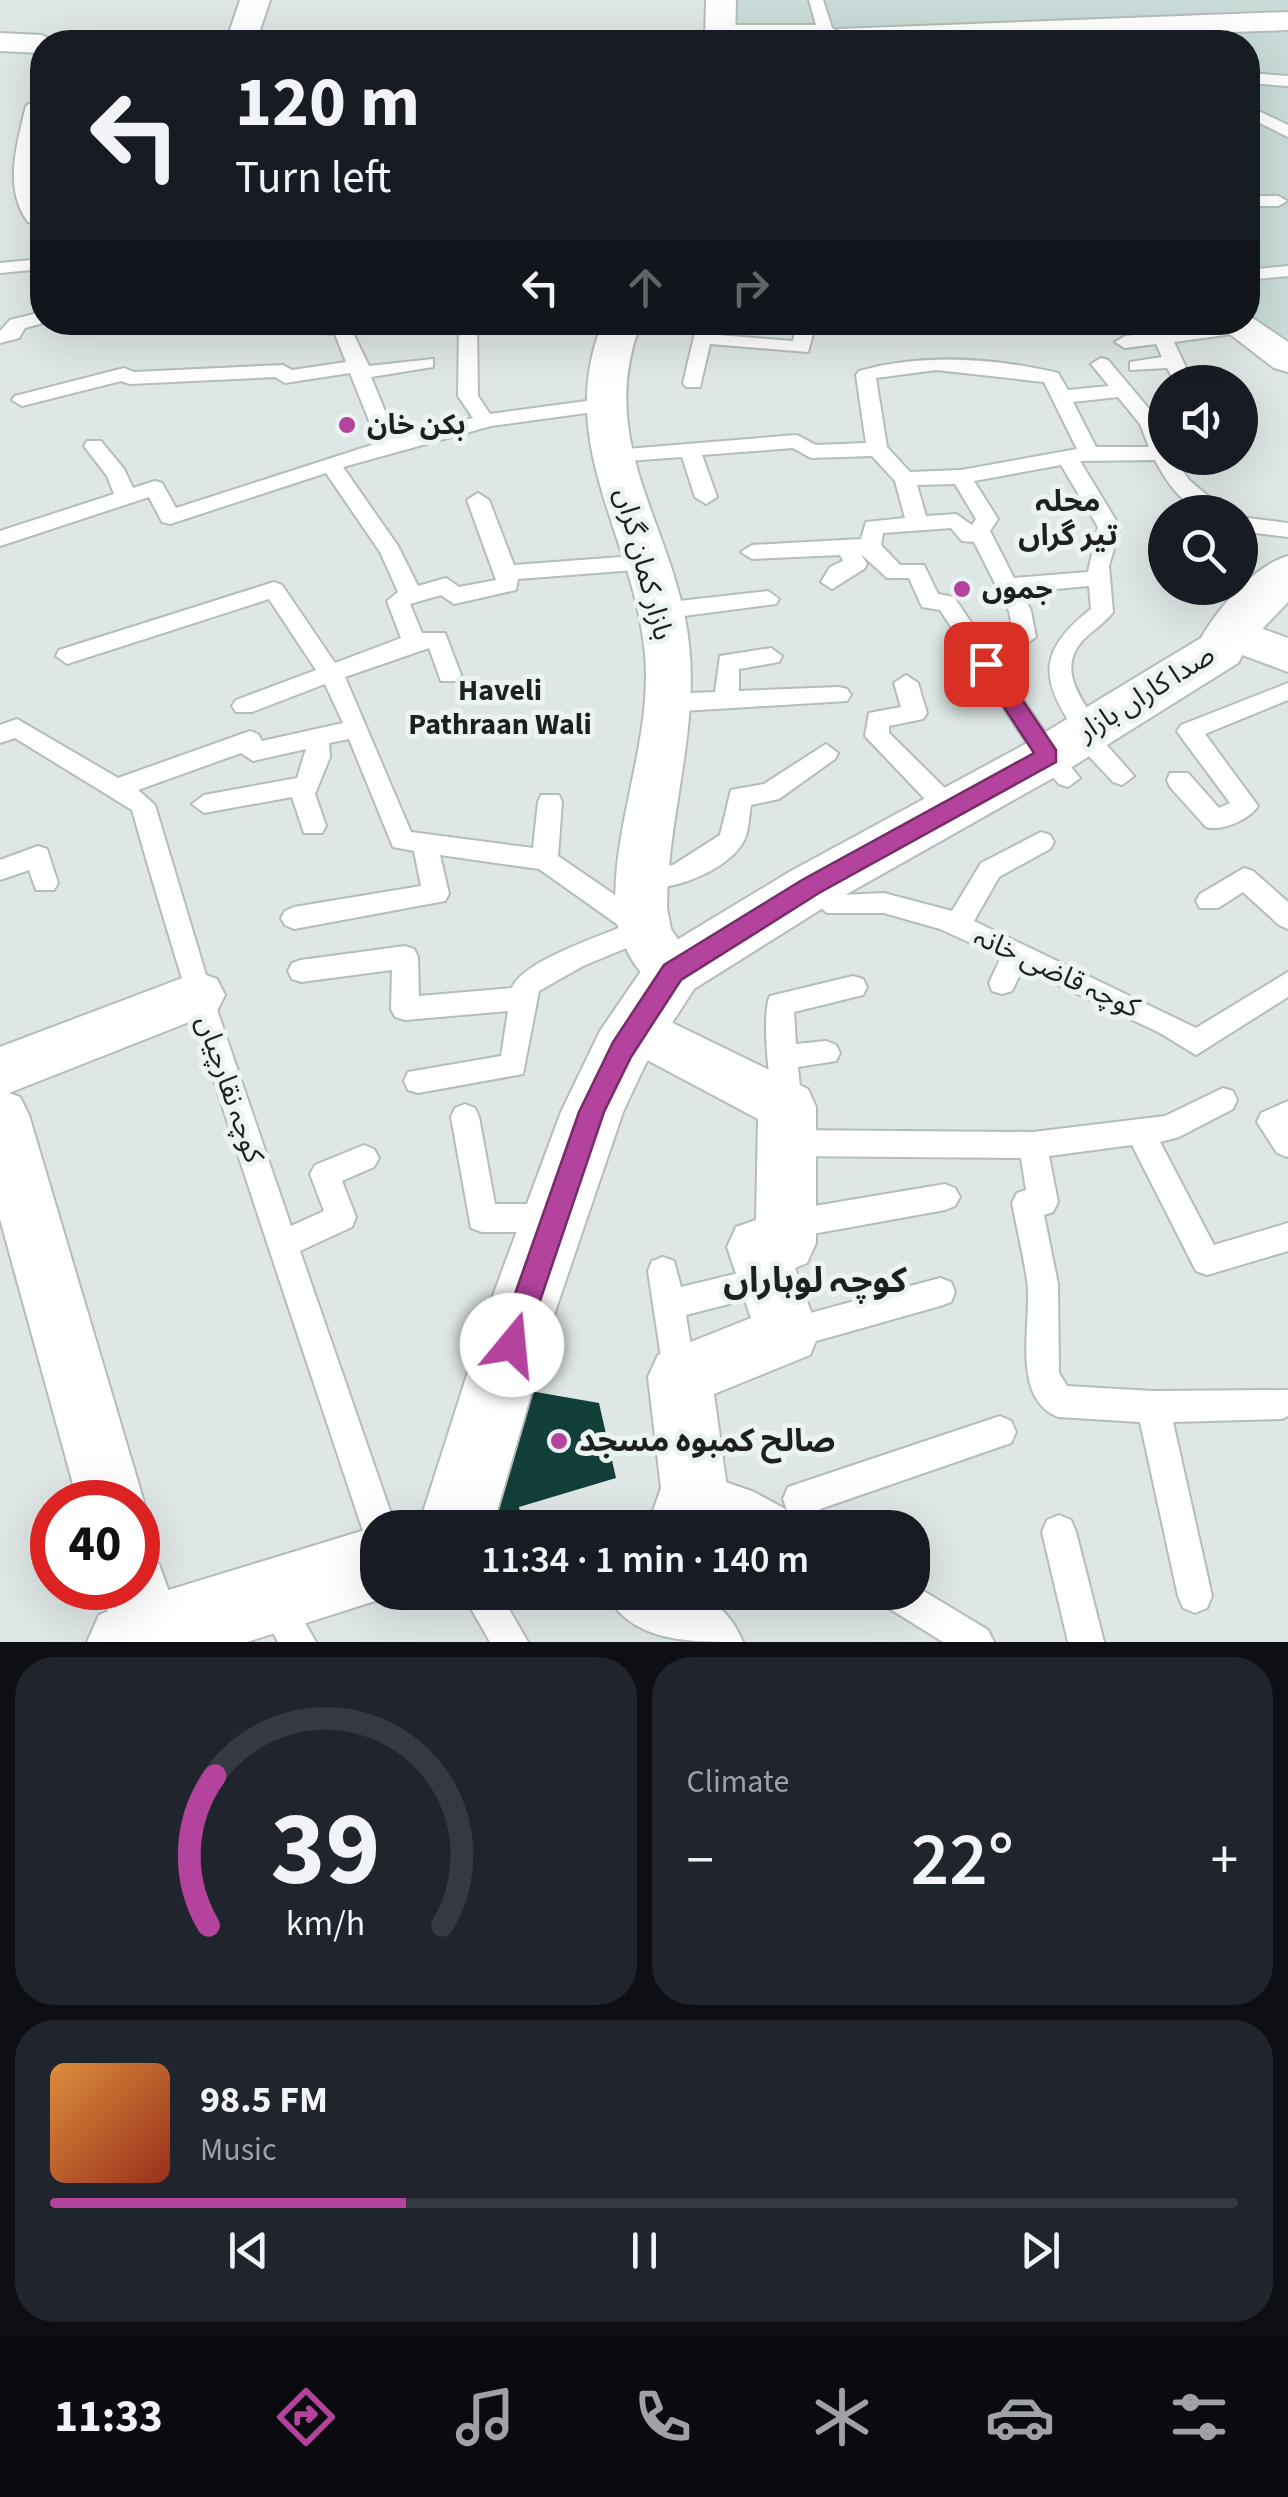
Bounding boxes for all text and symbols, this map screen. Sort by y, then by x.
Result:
text: 120 m [235,53,420,153]
icon: left [70,70,200,200]
text: Turn left [235,146,391,210]
icon: left [513,260,568,315]
icon: ahead [618,260,673,315]
icon: right [723,260,778,315]
map controls [1148,365,1258,605]
button: sound [1148,365,1258,475]
place label: بکن خان [367,405,466,445]
marker: بکن خان [336,414,358,436]
district label: محلہ تیر گراں [1018,480,1118,557]
street label: بازار کمان گراں [604,483,684,645]
button: search [1148,495,1258,605]
place label: جموں [982,569,1053,609]
marker: جموں [951,578,973,600]
pin [944,622,1029,707]
street label: صدا کاراں بازار [1069,635,1222,752]
icon: arrive [959,637,1014,692]
district label: Haveli Pathraan Wali [408,669,592,746]
street label: کوچہ قاضی خانہ [968,916,1147,1028]
street label: کوچہ نقارچیاں [186,1010,274,1168]
district label: کوچہ لوہاراں [723,1256,908,1306]
position arrow [460,1293,564,1397]
place label: صالح کمبوہ مسجد [579,1418,835,1464]
marker: صالح کمبوہ مسجد [548,1430,570,1452]
speed limit sign: 40 [30,1480,160,1610]
text: 11:34 · 1 min · 140 m [481,1533,809,1587]
text: Climate [687,1759,789,1805]
text: 39 [271,1777,381,1925]
text: 22° [911,1807,1014,1914]
text: − [687,1822,714,1900]
text: + [1211,1822,1238,1900]
text: km/h [286,1898,365,1949]
text: 98.5 FM [200,2073,328,2127]
text: Music [200,2127,277,2173]
icon: previous [221,2223,276,2278]
icon: pause [617,2223,672,2278]
icon: next [1013,2223,1068,2278]
icon: directions [271,2382,341,2452]
icon: music [450,2382,520,2452]
icon: phone [628,2382,698,2452]
icon: climate [807,2382,877,2452]
icon: car [985,2382,1055,2452]
icon: filters [1164,2382,1234,2452]
text: 11:33 [54,2385,163,2449]

